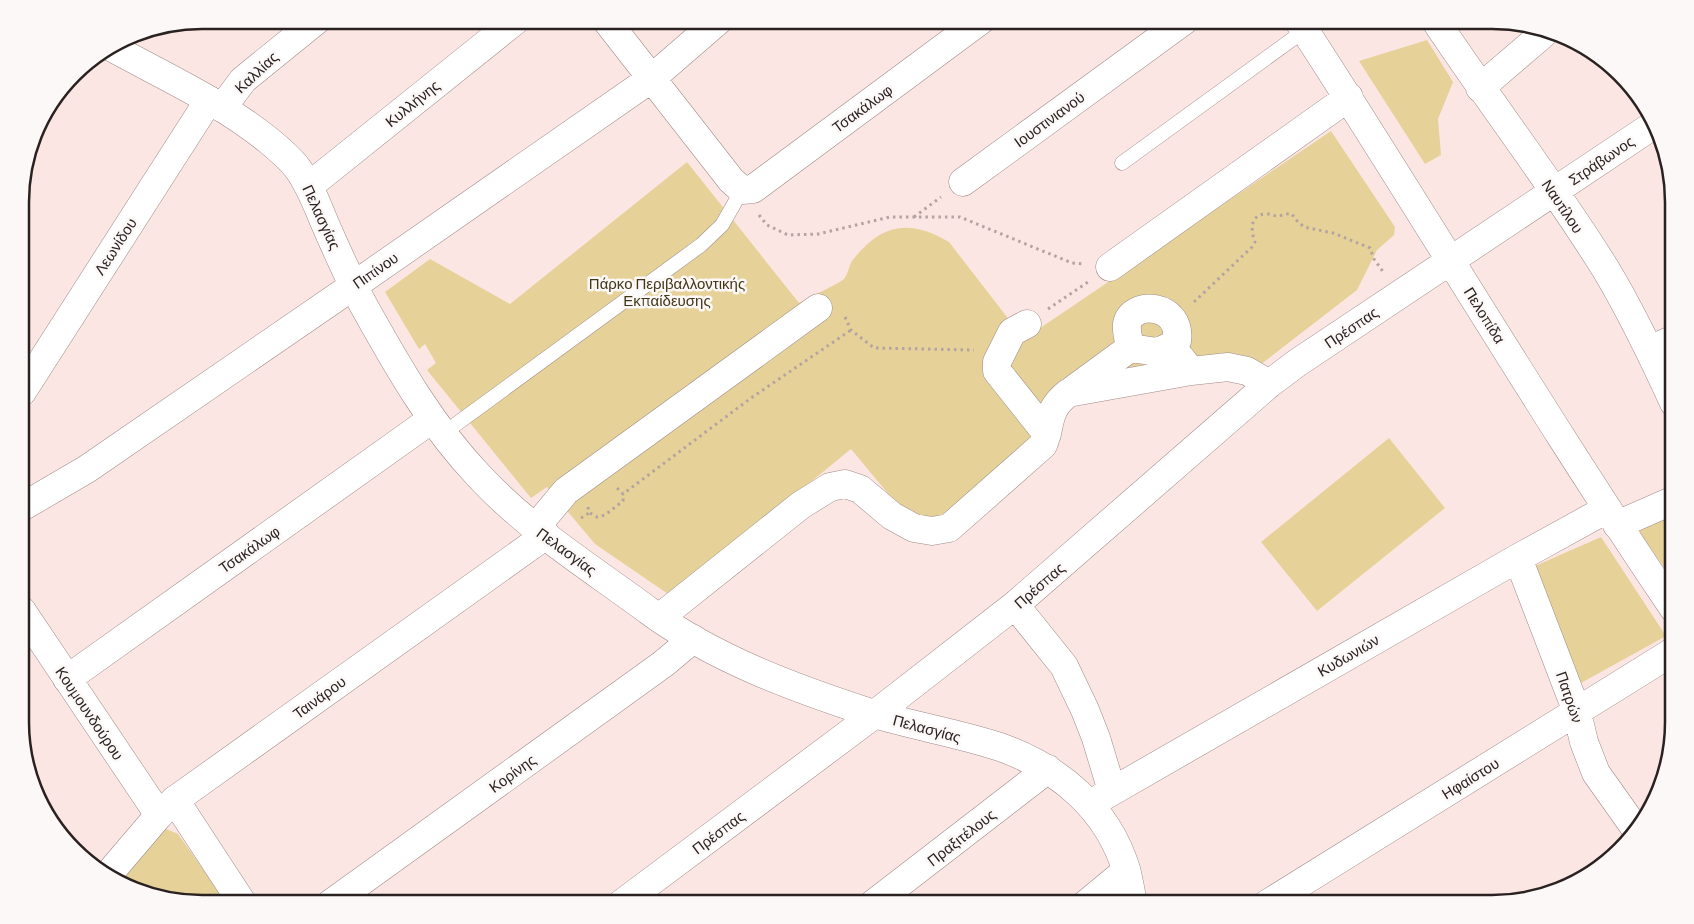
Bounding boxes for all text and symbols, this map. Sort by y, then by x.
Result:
street label: Καλλίας [231,47,281,97]
street label: Κυλλήνης [381,76,443,130]
street label: Τσακάλωφ [828,80,896,136]
street label: Ιουστινιανού [1010,87,1088,151]
street label: Στράβωνος [1565,132,1637,188]
street label: Ναυτίλου [1539,176,1587,236]
street label: Πελασγίας [299,182,345,252]
street label: Λεωνίδου [90,214,140,278]
street label: Πιπίνου [349,248,401,292]
park label: Πάρκο Περιβαλλοντικής Εκπαίδευσης [589,274,745,309]
street label: Πελοπίδα [1461,283,1510,347]
street label: Πρέσπας [1321,303,1381,351]
street label: Τσακάλωφ [215,521,283,576]
street label: Πελασγίας [534,523,600,579]
street label: Πρέσπας [1010,558,1068,612]
street label: Κυδωνιών [1314,630,1382,680]
street label: Κουμουνδούρου [52,663,128,763]
street label: Πατρών [1553,669,1587,725]
street label: Ταινάρου [289,672,349,722]
street label: Πελασγίας [891,710,963,746]
street label: Κορίνης [485,750,539,796]
street label: Ηφαίστου [1438,753,1502,803]
street label: Πραξιτέλους [923,805,999,869]
street label: Πρέσπας [688,806,748,858]

